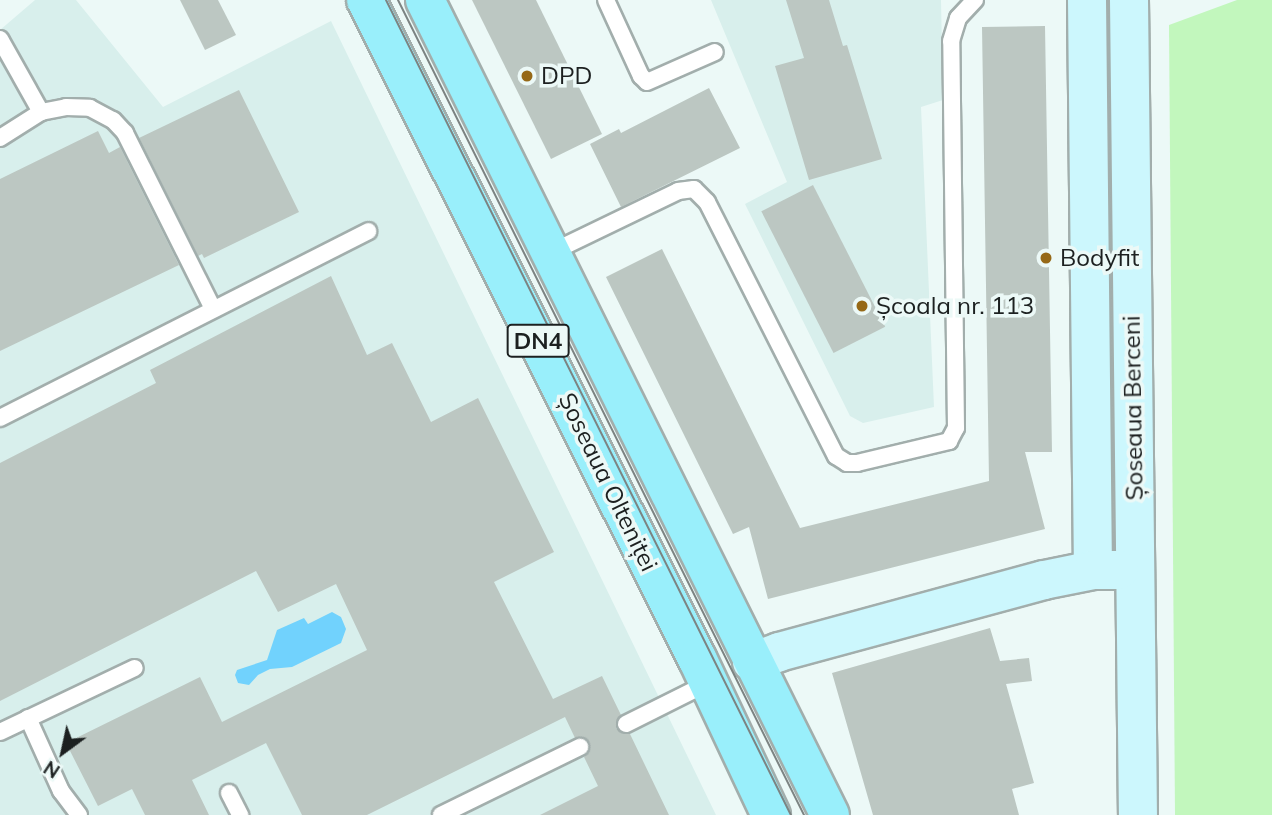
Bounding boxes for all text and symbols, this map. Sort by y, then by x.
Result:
place label: DPD [541,62,592,90]
marker: DPD [519,68,535,84]
place label: Bodyfit [1060,244,1139,272]
marker: Bodyfit [1038,250,1054,266]
place label: Școala nr. 113 [876,292,1034,320]
marker: Școala nr. 113 [854,298,870,314]
street label: Șoseaua Berceni [1117,315,1149,501]
road number: DN4 [506,322,570,360]
street label: Șoseaua Olteniței [552,388,664,576]
north arrow [28,717,98,787]
text: N [39,756,64,784]

